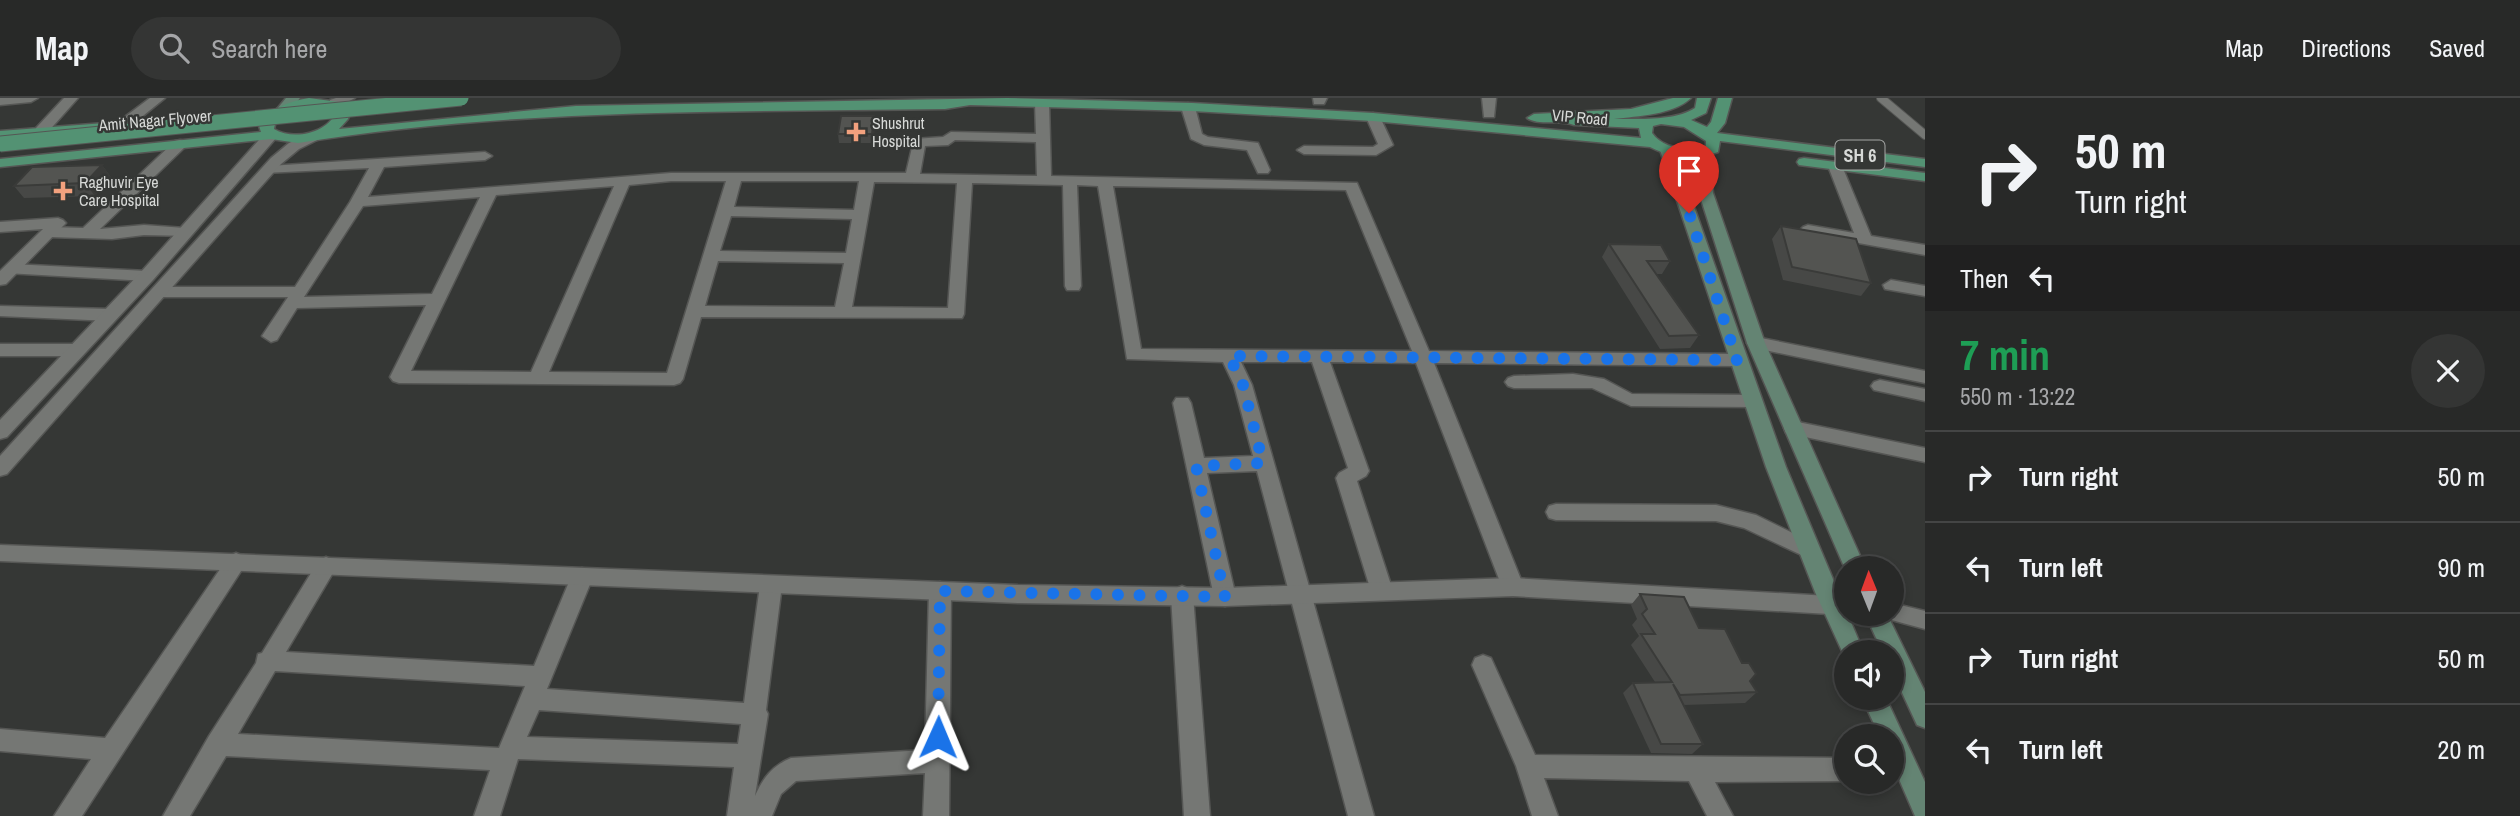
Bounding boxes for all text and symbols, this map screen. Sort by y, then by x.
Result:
search box [131,17,621,80]
text: Map [35,26,89,70]
icon: search [155,29,193,67]
text: Search here [211,31,327,66]
text: Map [2225,32,2263,64]
text: Directions [2301,32,2391,64]
text: Saved [2429,32,2485,64]
street label: Amit Nagar Flyover [97,104,213,136]
street label: VIP Road [1551,104,1609,130]
place label: Shushrut Hospital [872,112,925,152]
text: 50 m [2075,117,2167,183]
marker: Shushrut Hospital [846,122,866,142]
icon: right [1960,126,2051,217]
road number: SH 6 [1836,140,1884,170]
pin [1659,141,1719,213]
icon: arrive [1670,152,1708,190]
place label: Raghuvir Eye Care Hospital [79,171,159,211]
text: Turn right [2075,180,2187,223]
marker: Raghuvir Eye Care Hospital [53,181,73,201]
icon: left [2023,259,2061,297]
text: Then [1960,261,2009,296]
text: 7 min [1960,327,2050,383]
button: close [2411,334,2485,408]
text: 550 m · 13:22 [1960,381,2075,412]
icon: right [1960,458,1998,496]
text: Turn right [2019,459,2118,494]
text: 50 m [2438,459,2485,494]
icon: left [1960,549,1998,587]
text: Turn left [2019,550,2103,585]
text: 90 m [2438,550,2485,585]
north arrow [1834,556,1904,626]
map controls [1834,556,1904,794]
button: sound [1834,640,1904,710]
icon: right [1960,640,1998,678]
text: Turn right [2019,641,2118,676]
text: 50 m [2438,641,2485,676]
position arrow [901,700,975,774]
button: search [1834,724,1904,794]
icon: left [1960,731,1998,769]
text: Turn left [2019,732,2103,767]
text: 20 m [2438,732,2485,767]

